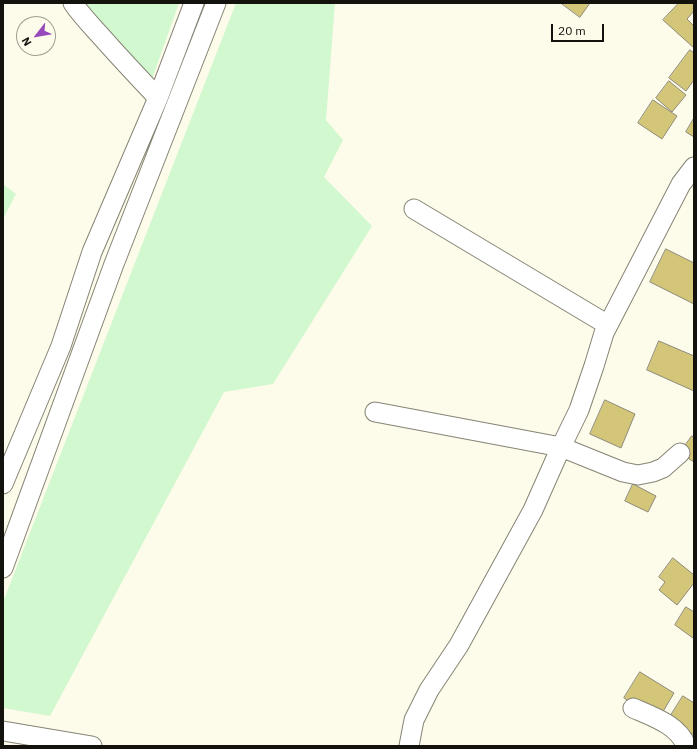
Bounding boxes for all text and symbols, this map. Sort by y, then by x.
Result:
north arrow [16,16,56,56]
scale bar [553,16,606,42]
text: 20 m [558,23,586,38]
text: N [19,35,35,49]

